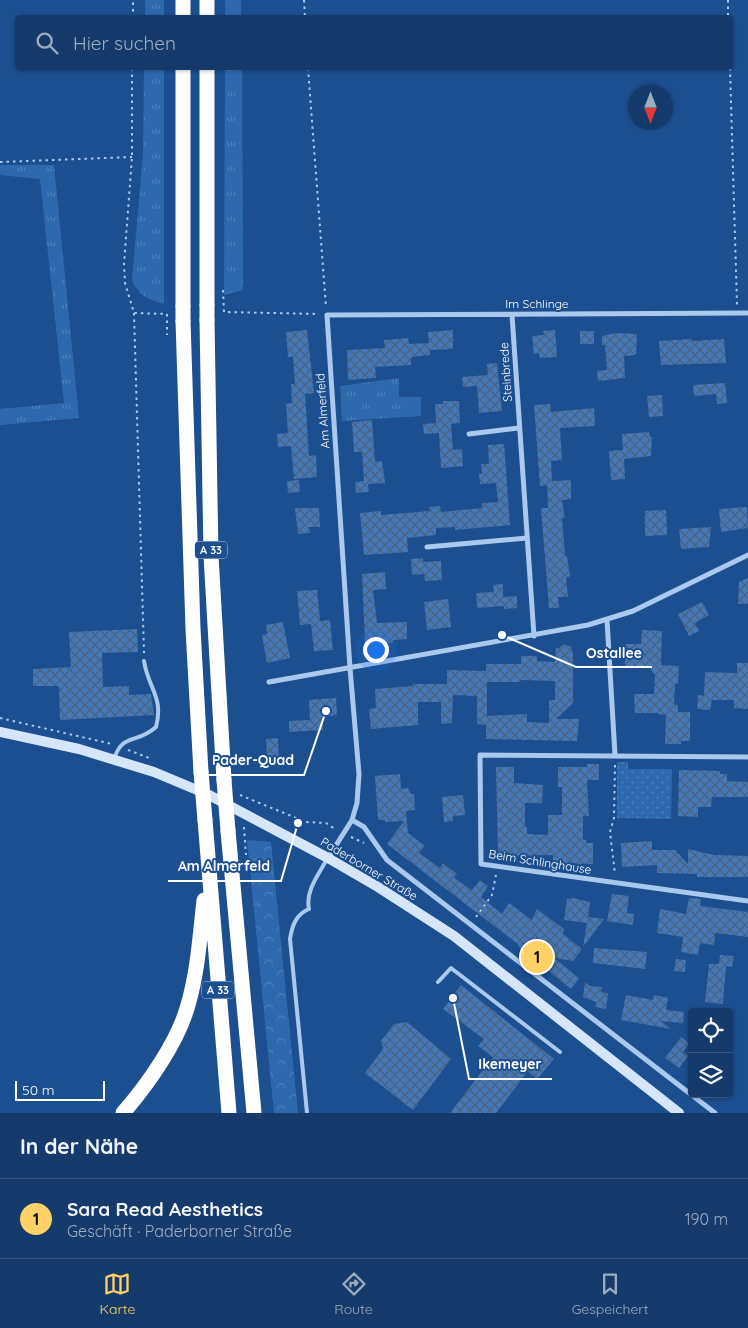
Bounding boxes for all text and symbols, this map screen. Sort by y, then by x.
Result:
search box [15,15,733,70]
icon: search [33,29,61,57]
text: Hier suchen [73,31,176,55]
north arrow [628,85,673,130]
street label: Im Schlinge [505,296,569,311]
street label: Steinbrede [496,342,515,402]
street label: Am Almerfeld [312,373,333,449]
road number: A 33 [195,542,227,558]
your location [363,637,389,663]
callout: Ostallee [576,638,652,667]
text: Ostallee [586,644,642,662]
callout: Pader-Quad [201,746,304,775]
text: Pader-Quad [212,751,294,769]
street label: Paderborner Straße [318,834,421,904]
street label: Beim Schlinghause [487,846,593,877]
callout: Am Almerfeld [168,852,281,881]
text: Am Almerfeld [178,857,270,875]
pin: 1 [521,938,553,976]
road number: A 33 [202,982,234,998]
map controls [688,1008,733,1098]
button: locate [688,1008,733,1053]
callout: Ikemeyer [469,1050,552,1079]
button: layers [688,1053,733,1098]
text: Ikemeyer [478,1055,542,1073]
scale bar [15,1078,105,1101]
text: 50 m [22,1081,55,1099]
text: In der Nähe [20,1133,138,1159]
text: Sara Read Aesthetics [67,1197,263,1221]
text: 1 [33,1209,39,1229]
text: 190 m [685,1209,728,1229]
text: Geschäft · Paderborner Straße [67,1221,292,1241]
tab: Karte [99,1270,135,1318]
tab: Route [334,1270,373,1318]
tab: Gespeichert [572,1270,648,1318]

